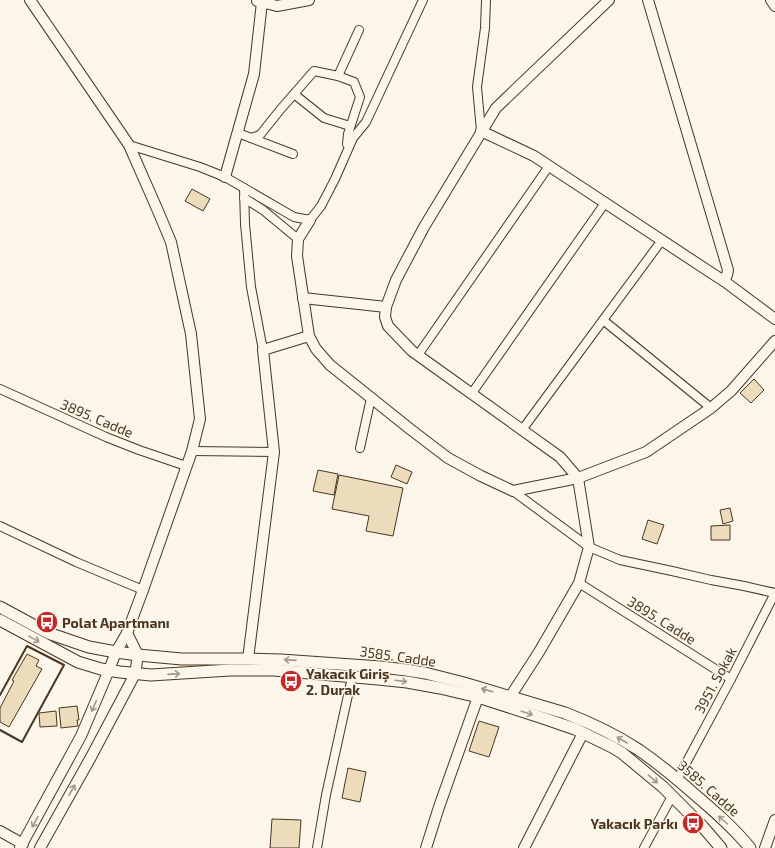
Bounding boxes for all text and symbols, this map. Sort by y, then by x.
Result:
street label: 3895. Cadde [58,395,136,441]
street label: 3895. Cadde [625,592,699,648]
bus stop icon: Polat Apartmanı [34,609,60,635]
place label: Polat Apartmanı [62,614,170,631]
one-way arrow [28,635,40,643]
street label: 3585. Cadde [359,642,437,670]
street label: 3951. Sokak [690,644,740,716]
one-way arrow [284,657,297,664]
place label: Yakacık Giriş 2. Durak [306,665,389,698]
bus stop icon: Yakacık Giriş 2. Durak [278,668,304,694]
one-way arrow [167,670,180,677]
one-way arrow [394,677,407,685]
one-way arrow [481,686,494,693]
one-way arrow [90,700,97,712]
one-way arrow [521,710,534,717]
one-way arrow [616,735,628,743]
street label: 3585. Cadde [674,756,744,820]
one-way arrow [648,774,658,783]
one-way arrow [69,784,77,796]
bus stop icon: Yakacık Parkı [680,810,706,836]
place label: Yakacık Parkı [590,815,678,832]
one-way arrow [30,816,38,828]
one-way arrow [719,816,729,825]

